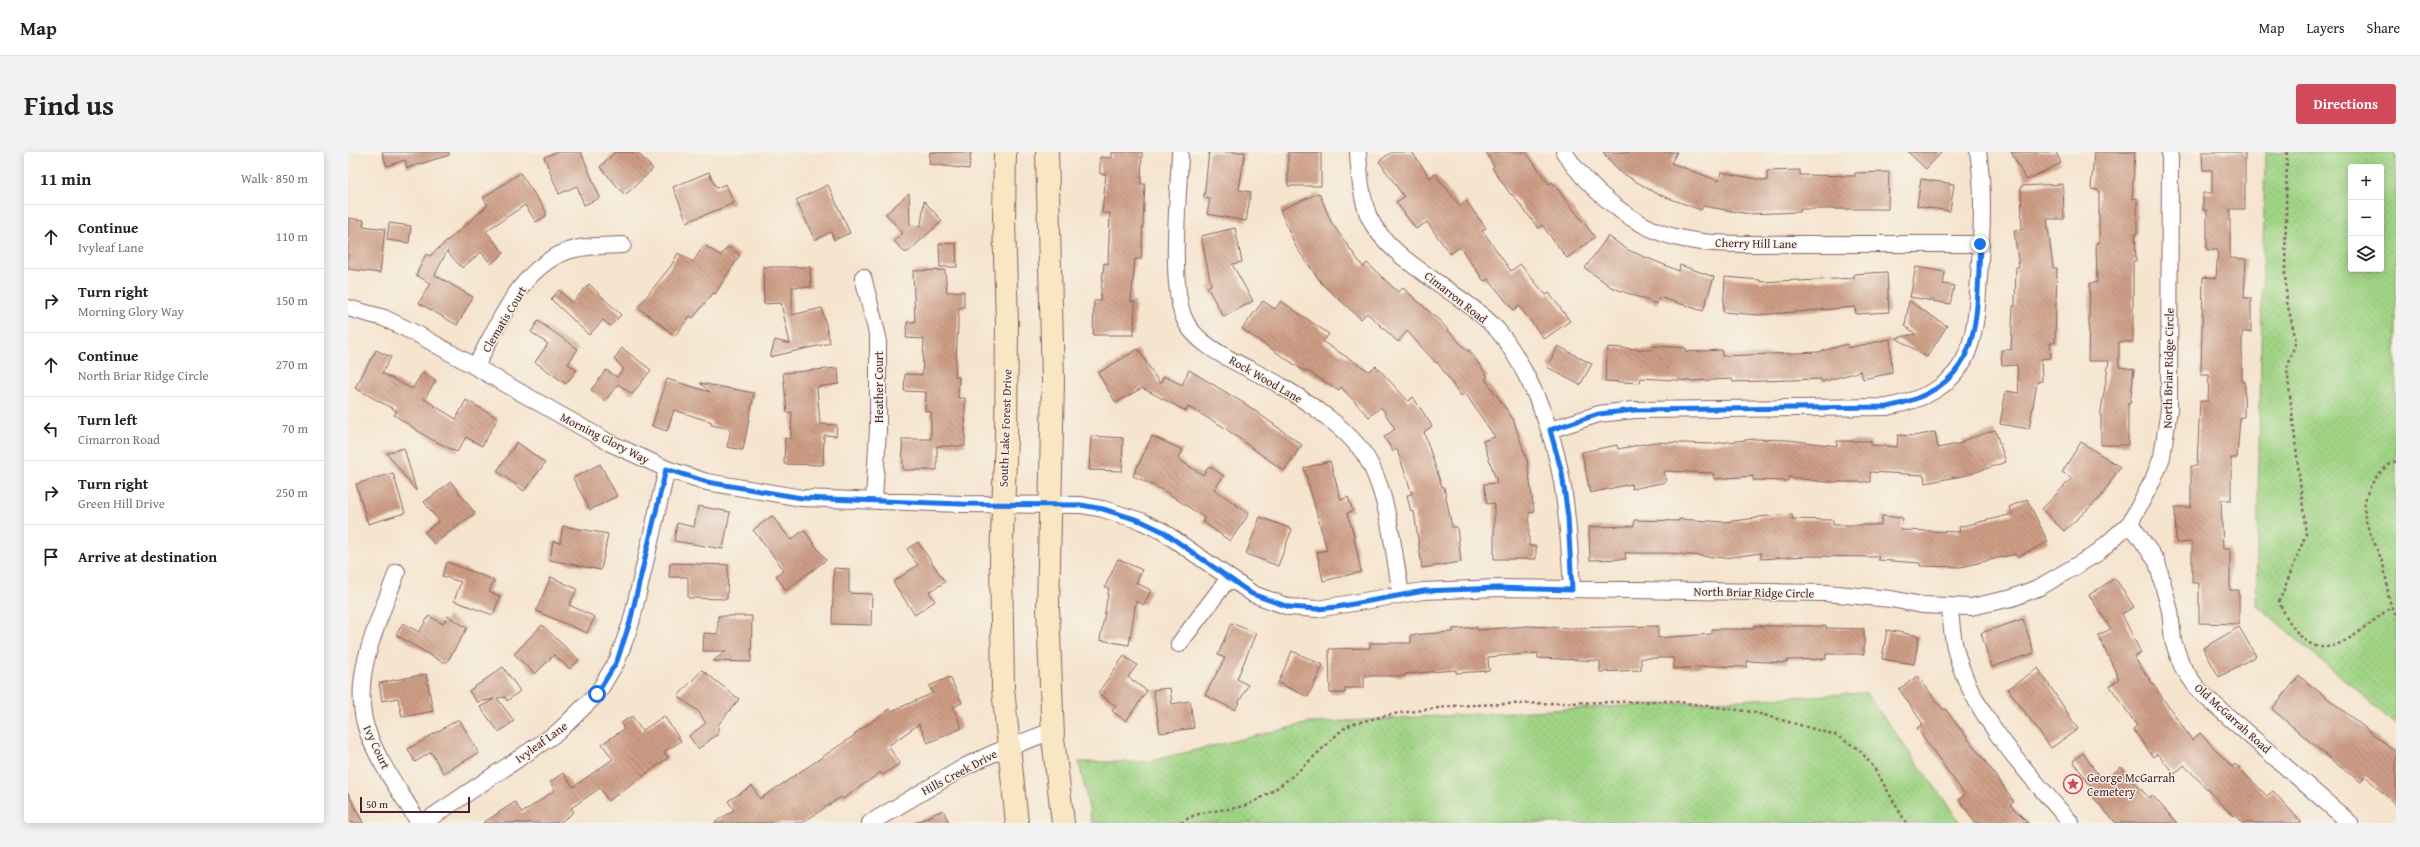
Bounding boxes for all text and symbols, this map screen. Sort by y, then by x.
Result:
text: Map [20,14,57,42]
text: Map [2259,18,2285,38]
text: Layers [2307,18,2345,38]
text: Share [2367,18,2400,38]
text: Find us [24,84,114,125]
button: Directions [2296,84,2396,124]
map controls [2348,164,2384,272]
button: + [2348,164,2384,200]
text: 11 min [40,166,91,191]
text: Walk · 850 m [241,169,308,188]
button: − [2348,200,2384,236]
text: Continue [78,217,139,238]
icon: ahead [40,226,62,248]
text: 110 m [276,227,308,246]
street label: Cherry Hill Lane [1715,234,1798,252]
route end [1971,235,1989,253]
button: layers [2348,236,2384,272]
text: Ivyleaf Lane [78,238,144,257]
street label: Cimarron Road [1421,267,1492,327]
text: Turn right [78,281,149,302]
street label: Clematis Court [478,282,531,355]
icon: right [40,290,62,312]
text: 150 m [276,291,308,310]
text: Morning Glory Way [78,302,184,321]
street label: North Briar Ridge Circle [2158,307,2178,428]
text: Continue [78,345,139,366]
street label: Heather Court [870,350,887,423]
street label: Rock Wood Lane [1226,351,1306,407]
icon: ahead [40,354,62,376]
text: 270 m [276,355,308,374]
text: North Briar Ridge Circle [78,366,209,385]
street label: South Lake Forest Drive [994,368,1016,487]
street label: Morning Glory Way [558,408,652,468]
text: Turn left [78,409,137,430]
icon: left [40,418,62,440]
text: 70 m [282,419,308,438]
text: Cimarron Road [78,430,160,449]
text: Turn right [78,473,149,494]
icon: right [40,482,62,504]
text: 250 m [276,483,308,502]
text: Green Hill Drive [78,494,165,513]
icon: arrive [40,546,62,568]
text: Arrive at destination [78,546,217,567]
street label: North Briar Ridge Circle [1694,582,1815,602]
street label: Old McGarrah Road [2191,679,2275,757]
route start [588,685,606,703]
street label: Ivyleaf Lane [511,717,571,767]
street label: Ivy Court [359,722,395,772]
street label: Hills Creek Drive [918,745,1000,799]
place label: George McGarrah Cemetery [2087,769,2175,800]
place icon: George McGarrah Cemetery [2062,773,2084,795]
scale bar [360,795,470,814]
text: 50 m [366,796,388,812]

